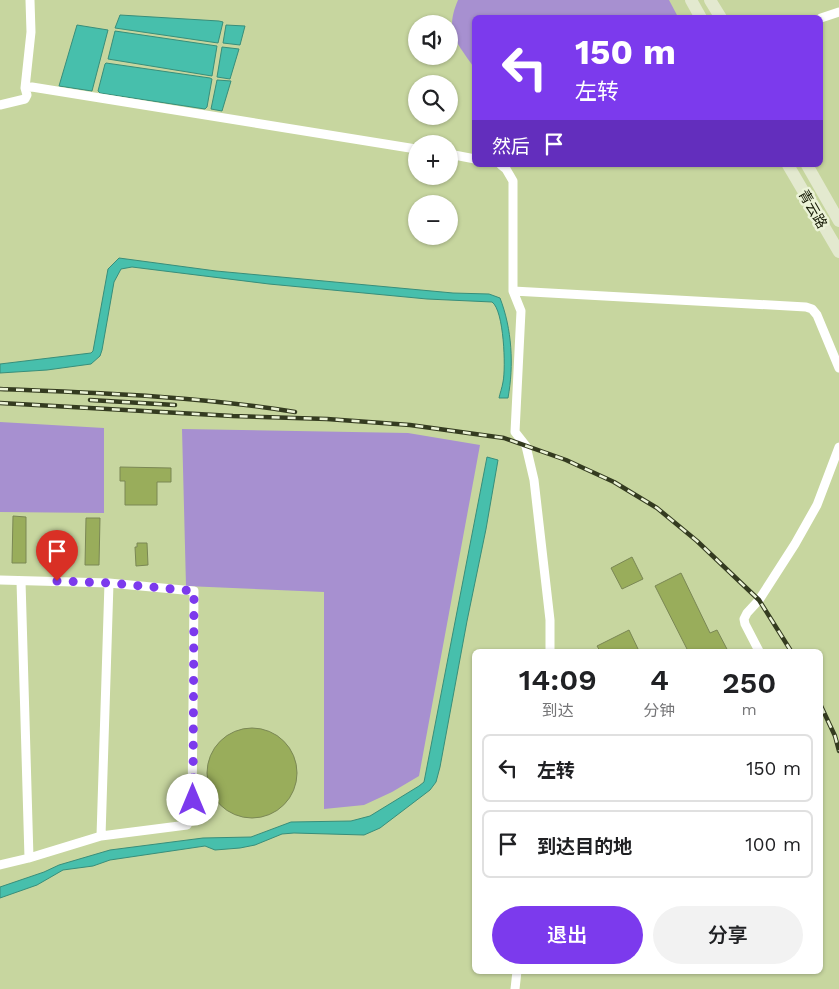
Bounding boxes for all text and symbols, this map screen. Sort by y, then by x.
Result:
map controls [408,15,458,245]
button: sound [408,15,458,65]
text: 150 m [575,31,676,73]
icon: left [492,35,557,100]
button: search [408,75,458,125]
text: 左转 [575,79,619,104]
icon: arrive [540,130,568,158]
button: + [408,135,458,185]
text: 然后 [492,135,530,158]
street label: 青云路 [796,187,830,231]
button: − [408,195,458,245]
pin [36,530,78,581]
icon: arrive [43,537,71,565]
text: 14:09 [519,662,597,697]
text: 4 [650,662,669,697]
text: 250 [722,665,776,700]
text: m [742,700,757,719]
text: 到达 [542,701,574,720]
text: 分钟 [643,701,675,720]
icon: left [494,754,522,782]
text: 150 m [746,757,801,780]
text: 左转 [537,759,575,782]
position arrow [166,773,218,825]
icon: arrive [494,830,522,858]
text: 100 m [745,833,801,856]
text: 到达目的地 [537,835,632,858]
button: 退出 [492,906,643,964]
button: 分享 [653,906,803,964]

